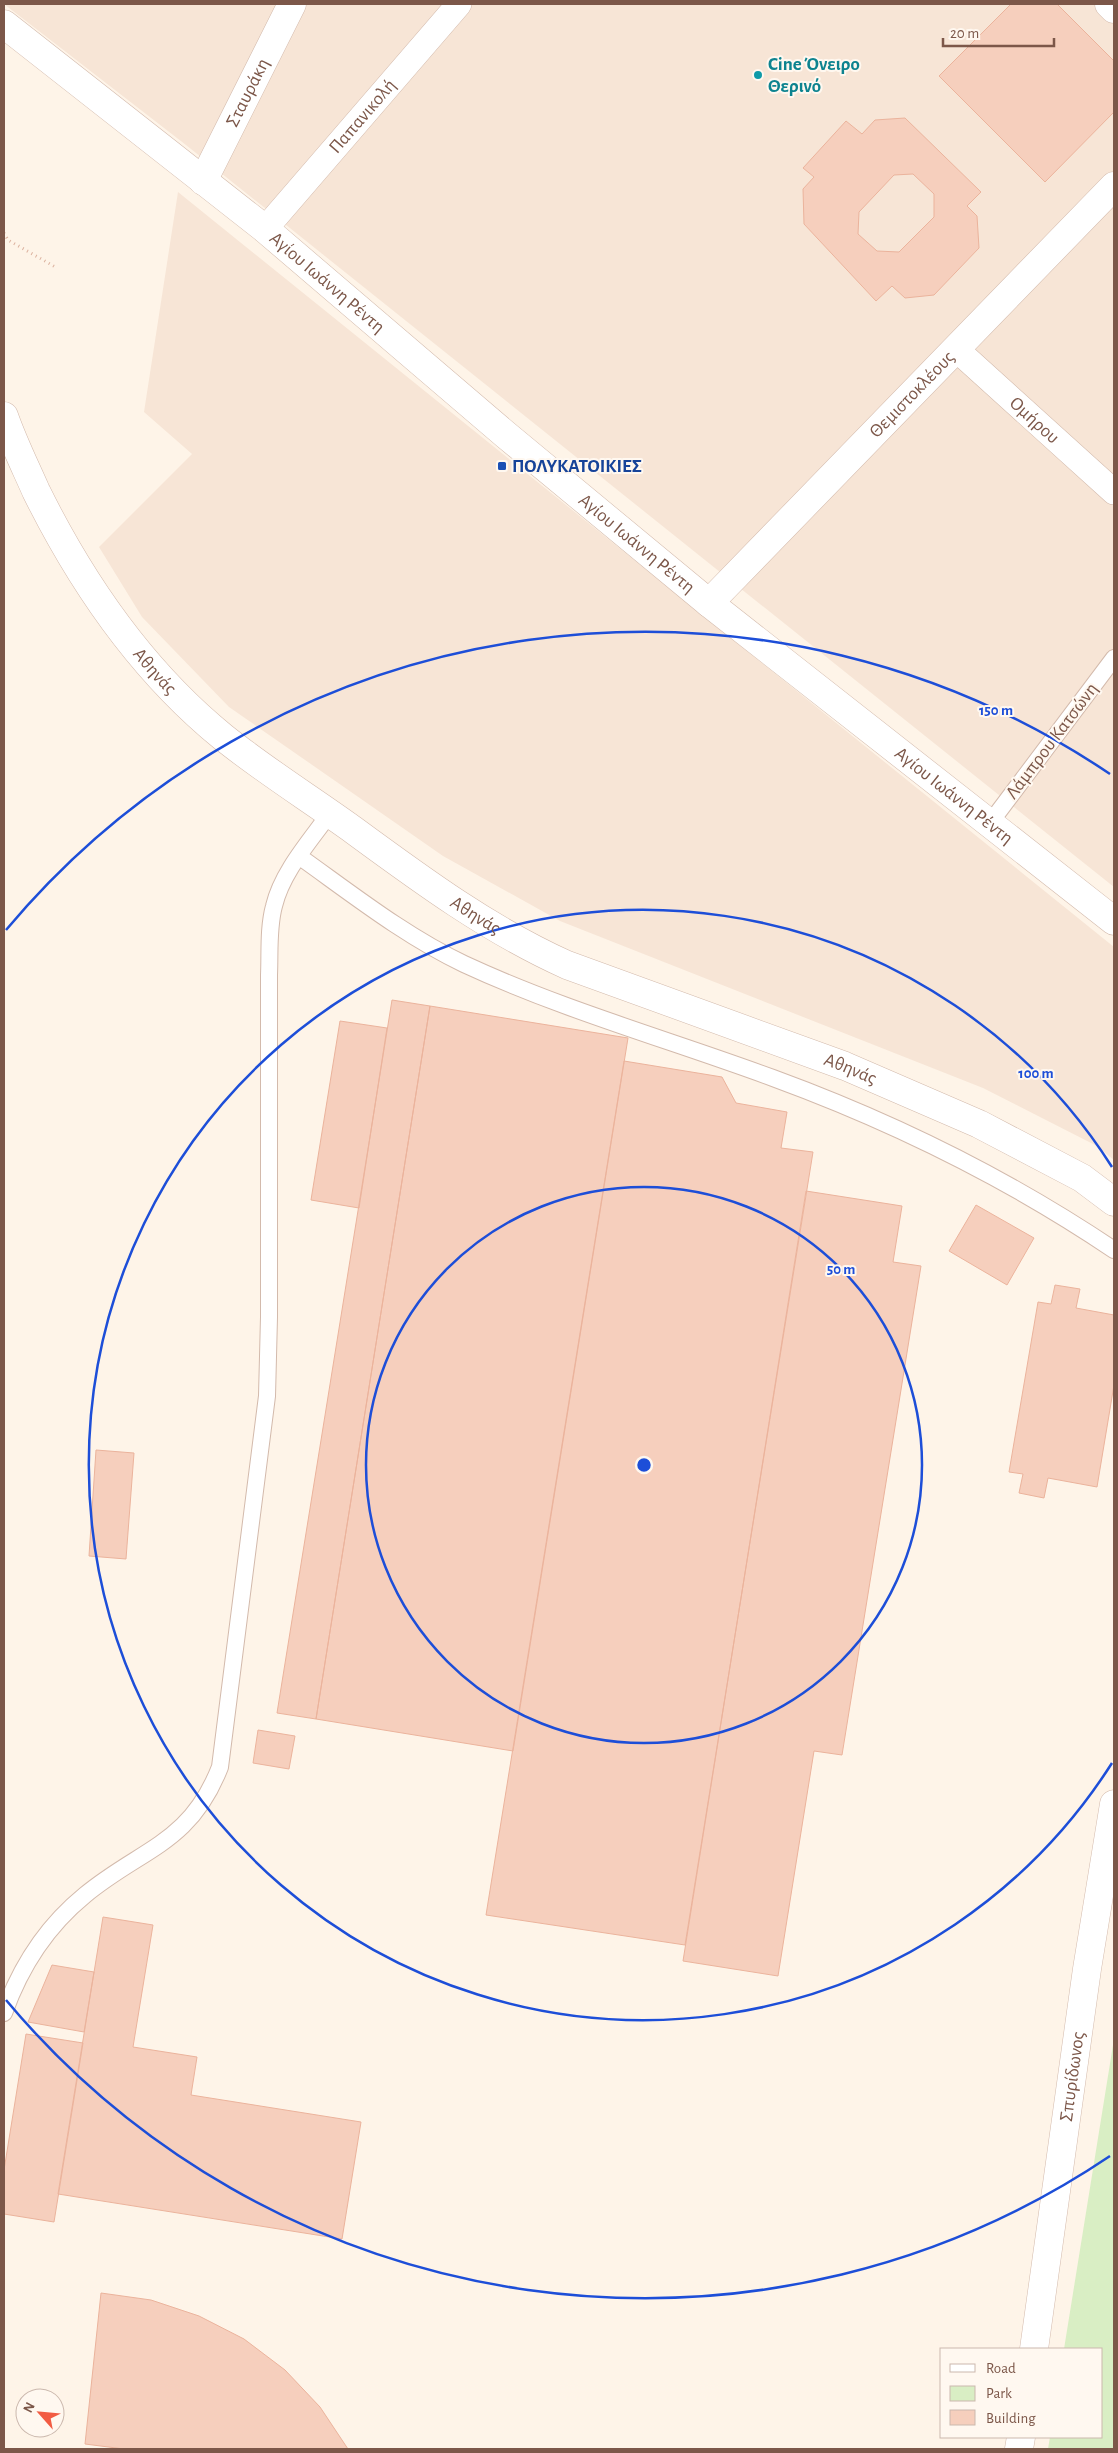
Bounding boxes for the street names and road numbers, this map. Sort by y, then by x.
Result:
street label: Σταυράκη [222,55,273,130]
street label: Παπανικολή [325,75,399,157]
street label: Αγίου Ιωάννη Ρέντη [266,228,389,337]
street label: Θεμιστοκλέους [866,347,958,441]
street label: Ομήρου [1006,393,1063,447]
street label: Αγίου Ιωάννη Ρέντη [575,490,699,597]
street label: Αθηνάς [129,644,180,698]
street label: Λάμπρου Κατσώνη [1002,679,1102,803]
street label: Αγίου Ιωάννη Ρέντη [891,743,1017,848]
street label: Αθηνάς [447,892,504,938]
street label: Αθηνάς [822,1050,879,1088]
street label: Σπυρίδωνος [1056,2031,1088,2123]

